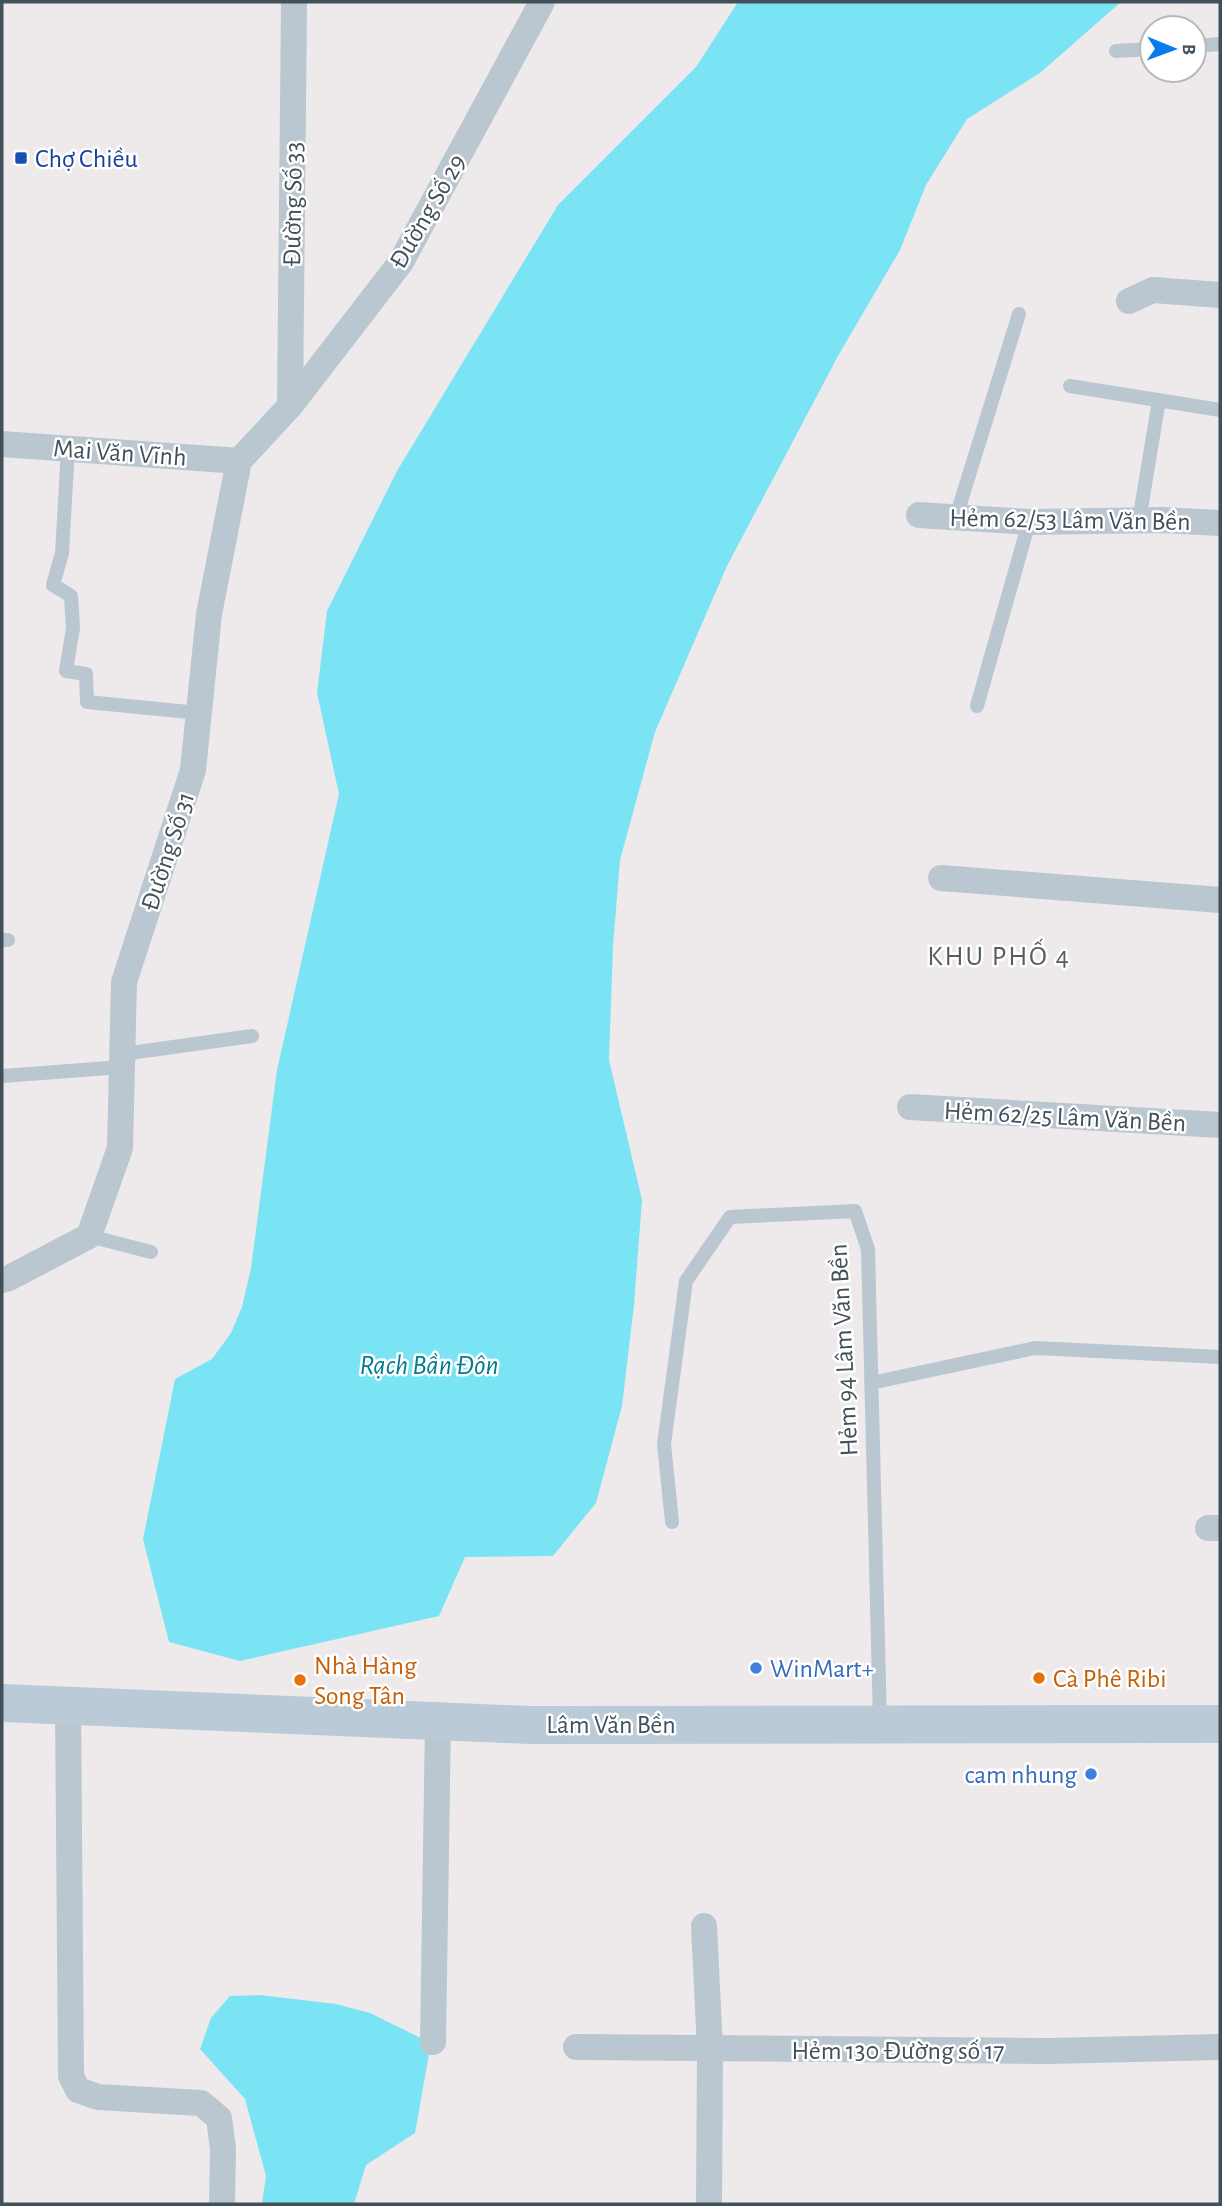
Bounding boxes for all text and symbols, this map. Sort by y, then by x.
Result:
north arrow [1138,14,1208,84]
text: B [1179,44,1198,55]
street label: Đường Số 33 [279,141,307,267]
place label: Chợ Chiều [35,146,138,172]
marker: Chợ Chiều [13,150,29,166]
street label: Đường Số 29 [385,150,471,273]
street label: Mai Văn Vĩnh [52,435,187,471]
street label: Hẻm 62/53 Lâm Văn Bền [949,505,1191,535]
street label: Đường Số 31 [137,789,199,914]
district label: KHU PHỐ 4 [927,938,1071,971]
street label: Hẻm 62/25 Lâm Văn Bền [943,1098,1187,1136]
street label: Hẻm 94 Lâm Văn Bền [825,1243,863,1457]
water label: Rạch Bần Đôn [360,1352,498,1380]
place label: Nhà Hàng Song Tân [314,1653,417,1709]
place label: WinMart+ [770,1656,874,1682]
marker: WinMart+ [748,1660,764,1676]
place label: Cà Phê Ribi [1053,1666,1167,1692]
marker: Cà Phê Ribi [1031,1670,1047,1686]
marker: Nhà Hàng Song Tân [292,1672,308,1688]
street label: Lâm Văn Bền [546,1712,676,1738]
place label: cam nhung [964,1762,1077,1788]
marker: cam nhung [1083,1766,1099,1782]
street label: Hẻm 130 Đường số 17 [792,2038,1005,2064]

